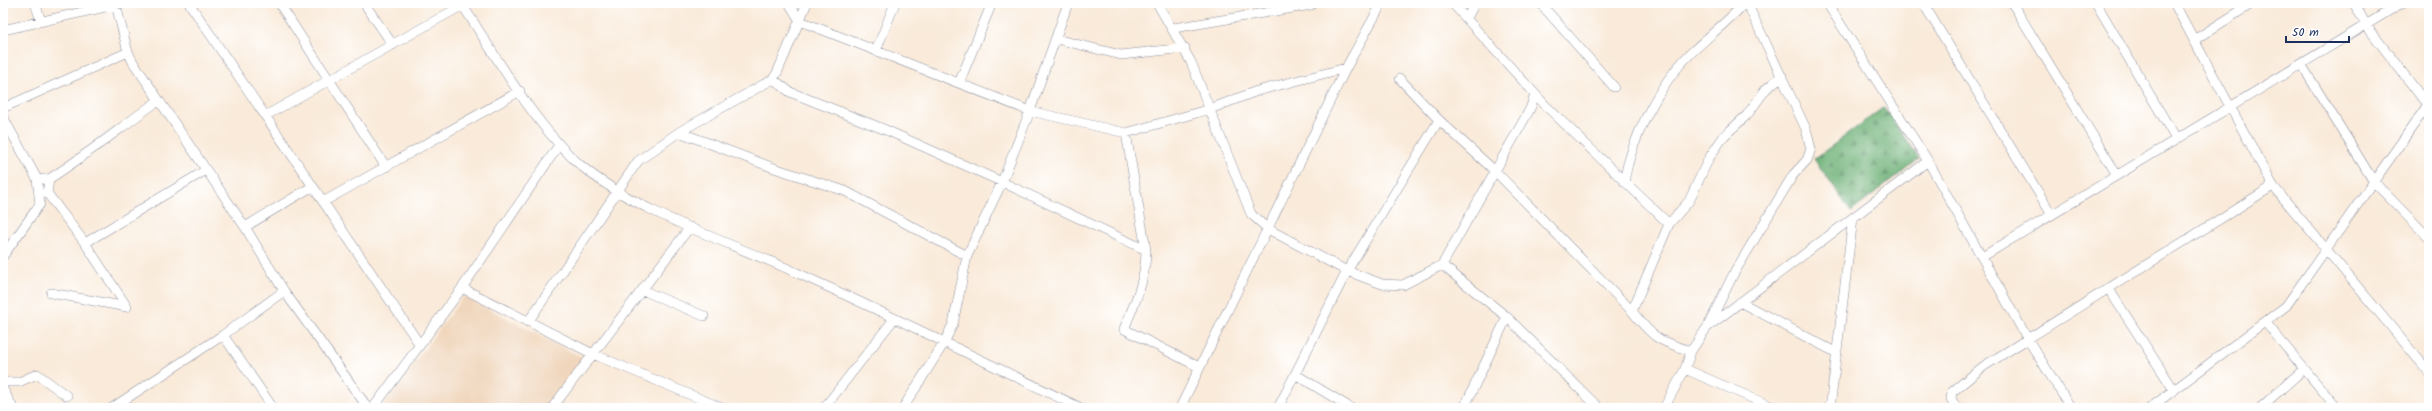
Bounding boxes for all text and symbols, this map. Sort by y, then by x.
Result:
scale bar [2286,18,2349,44]
text: 50 m [2292,23,2319,42]

